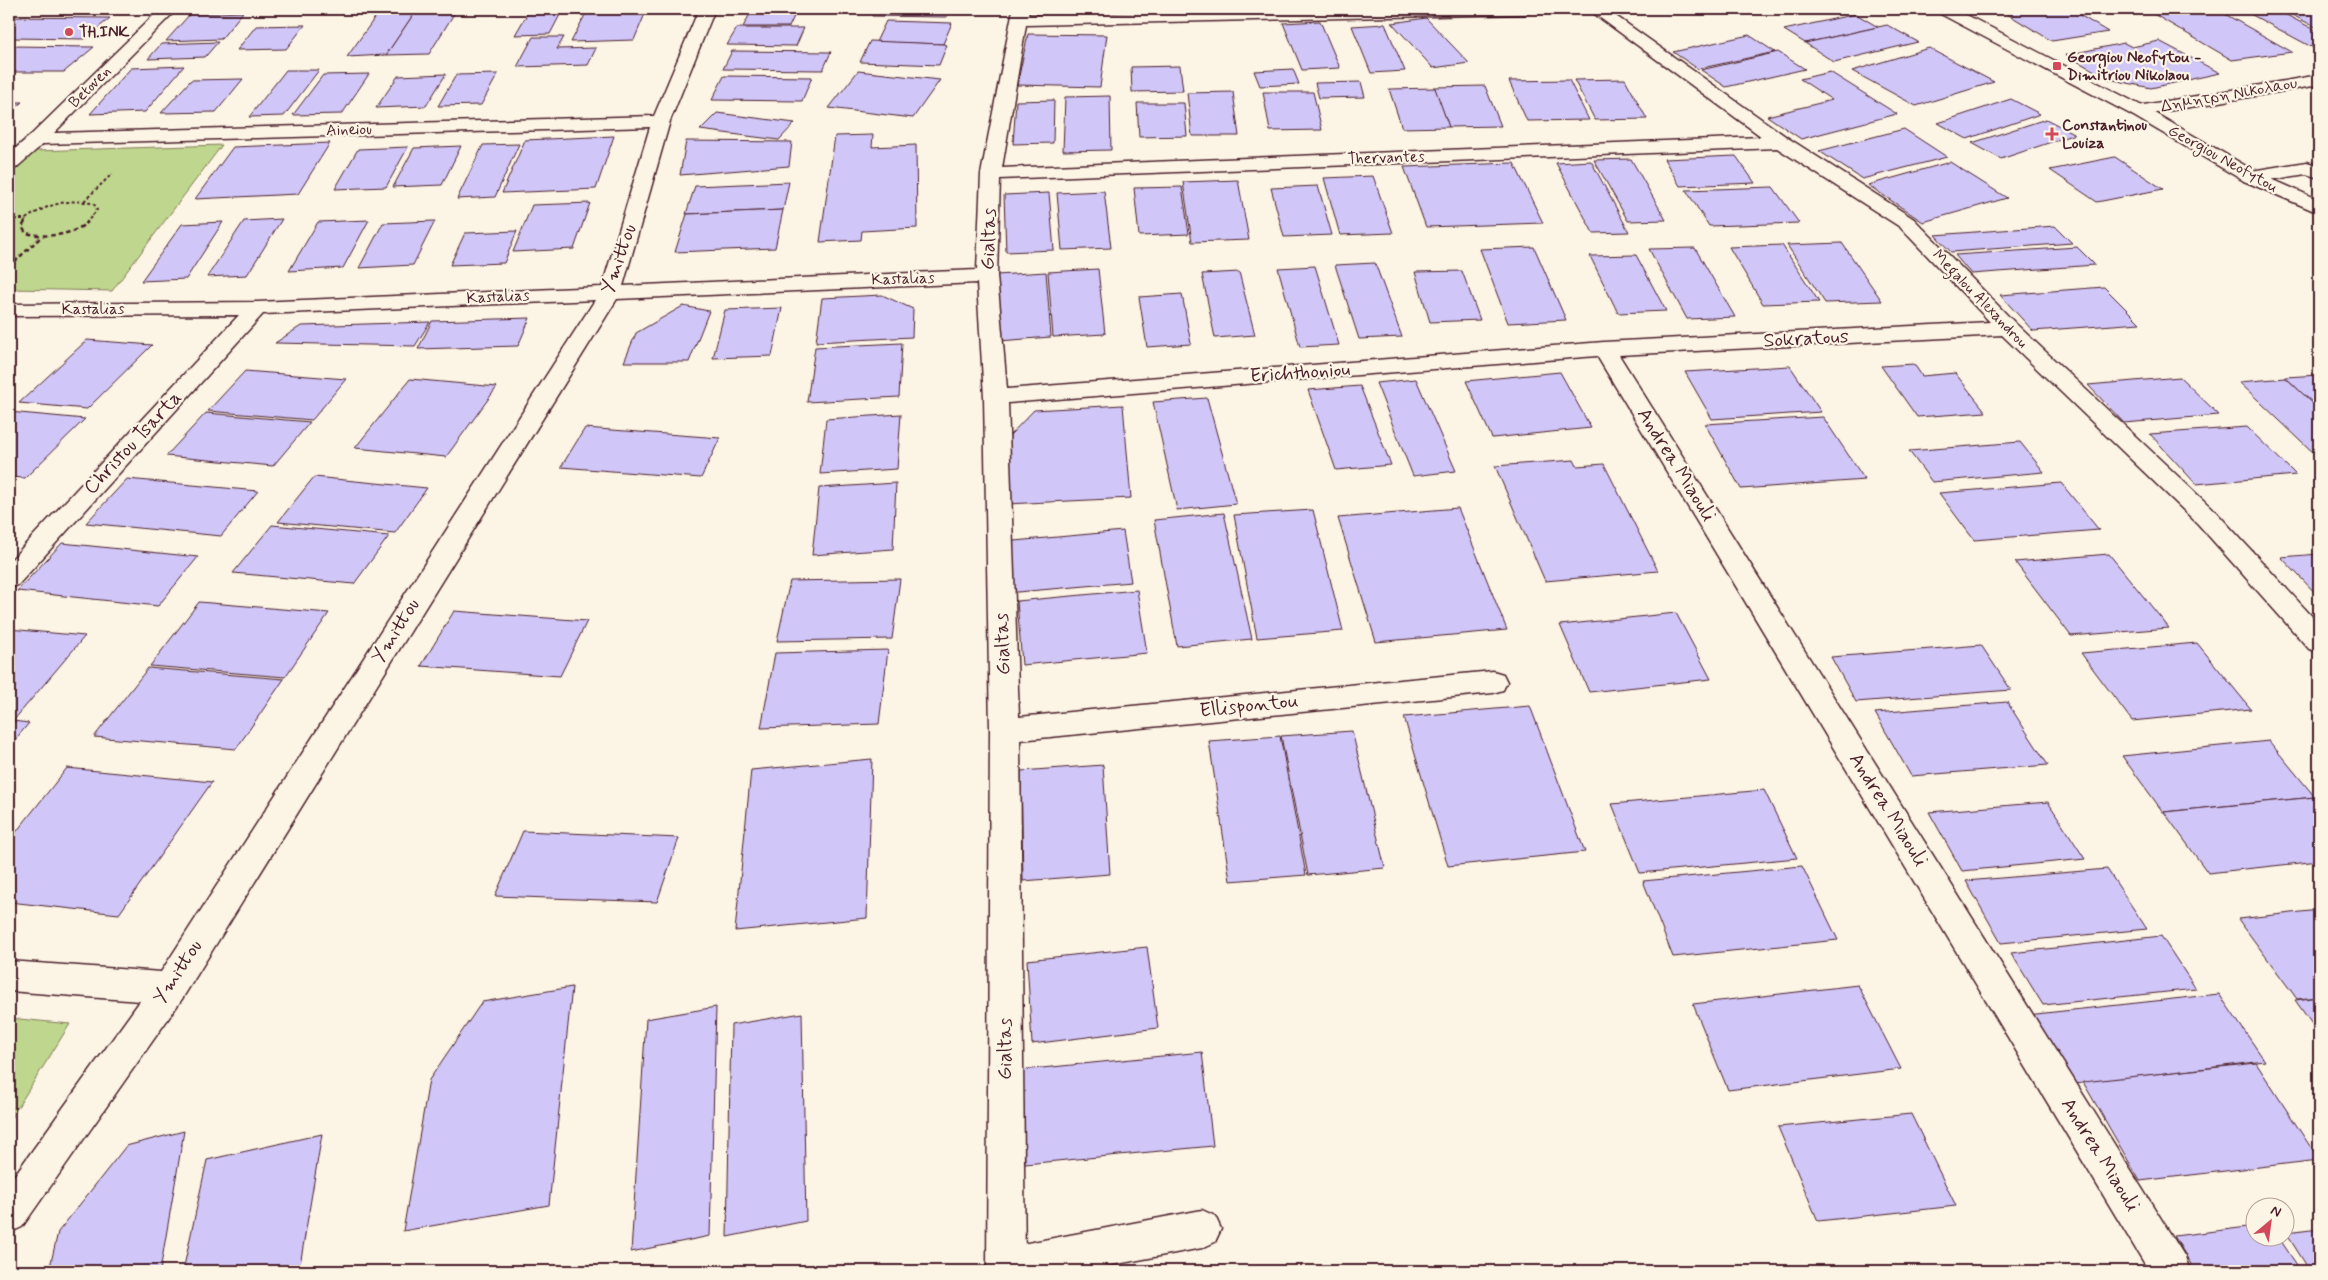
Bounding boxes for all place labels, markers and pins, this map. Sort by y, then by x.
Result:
place label: TH.INK [79,22,130,43]
marker: TH.INK [63,26,75,38]
place label: Georgiou Neofytou - Dimitriou Nikolaou [2067,47,2201,86]
marker: Georgiou Neofytou - Dimitriou Nikolaou [2051,60,2063,72]
place label: Constantinou Louiza [2062,115,2147,154]
marker: Constantinou Louiza [2046,128,2058,140]

